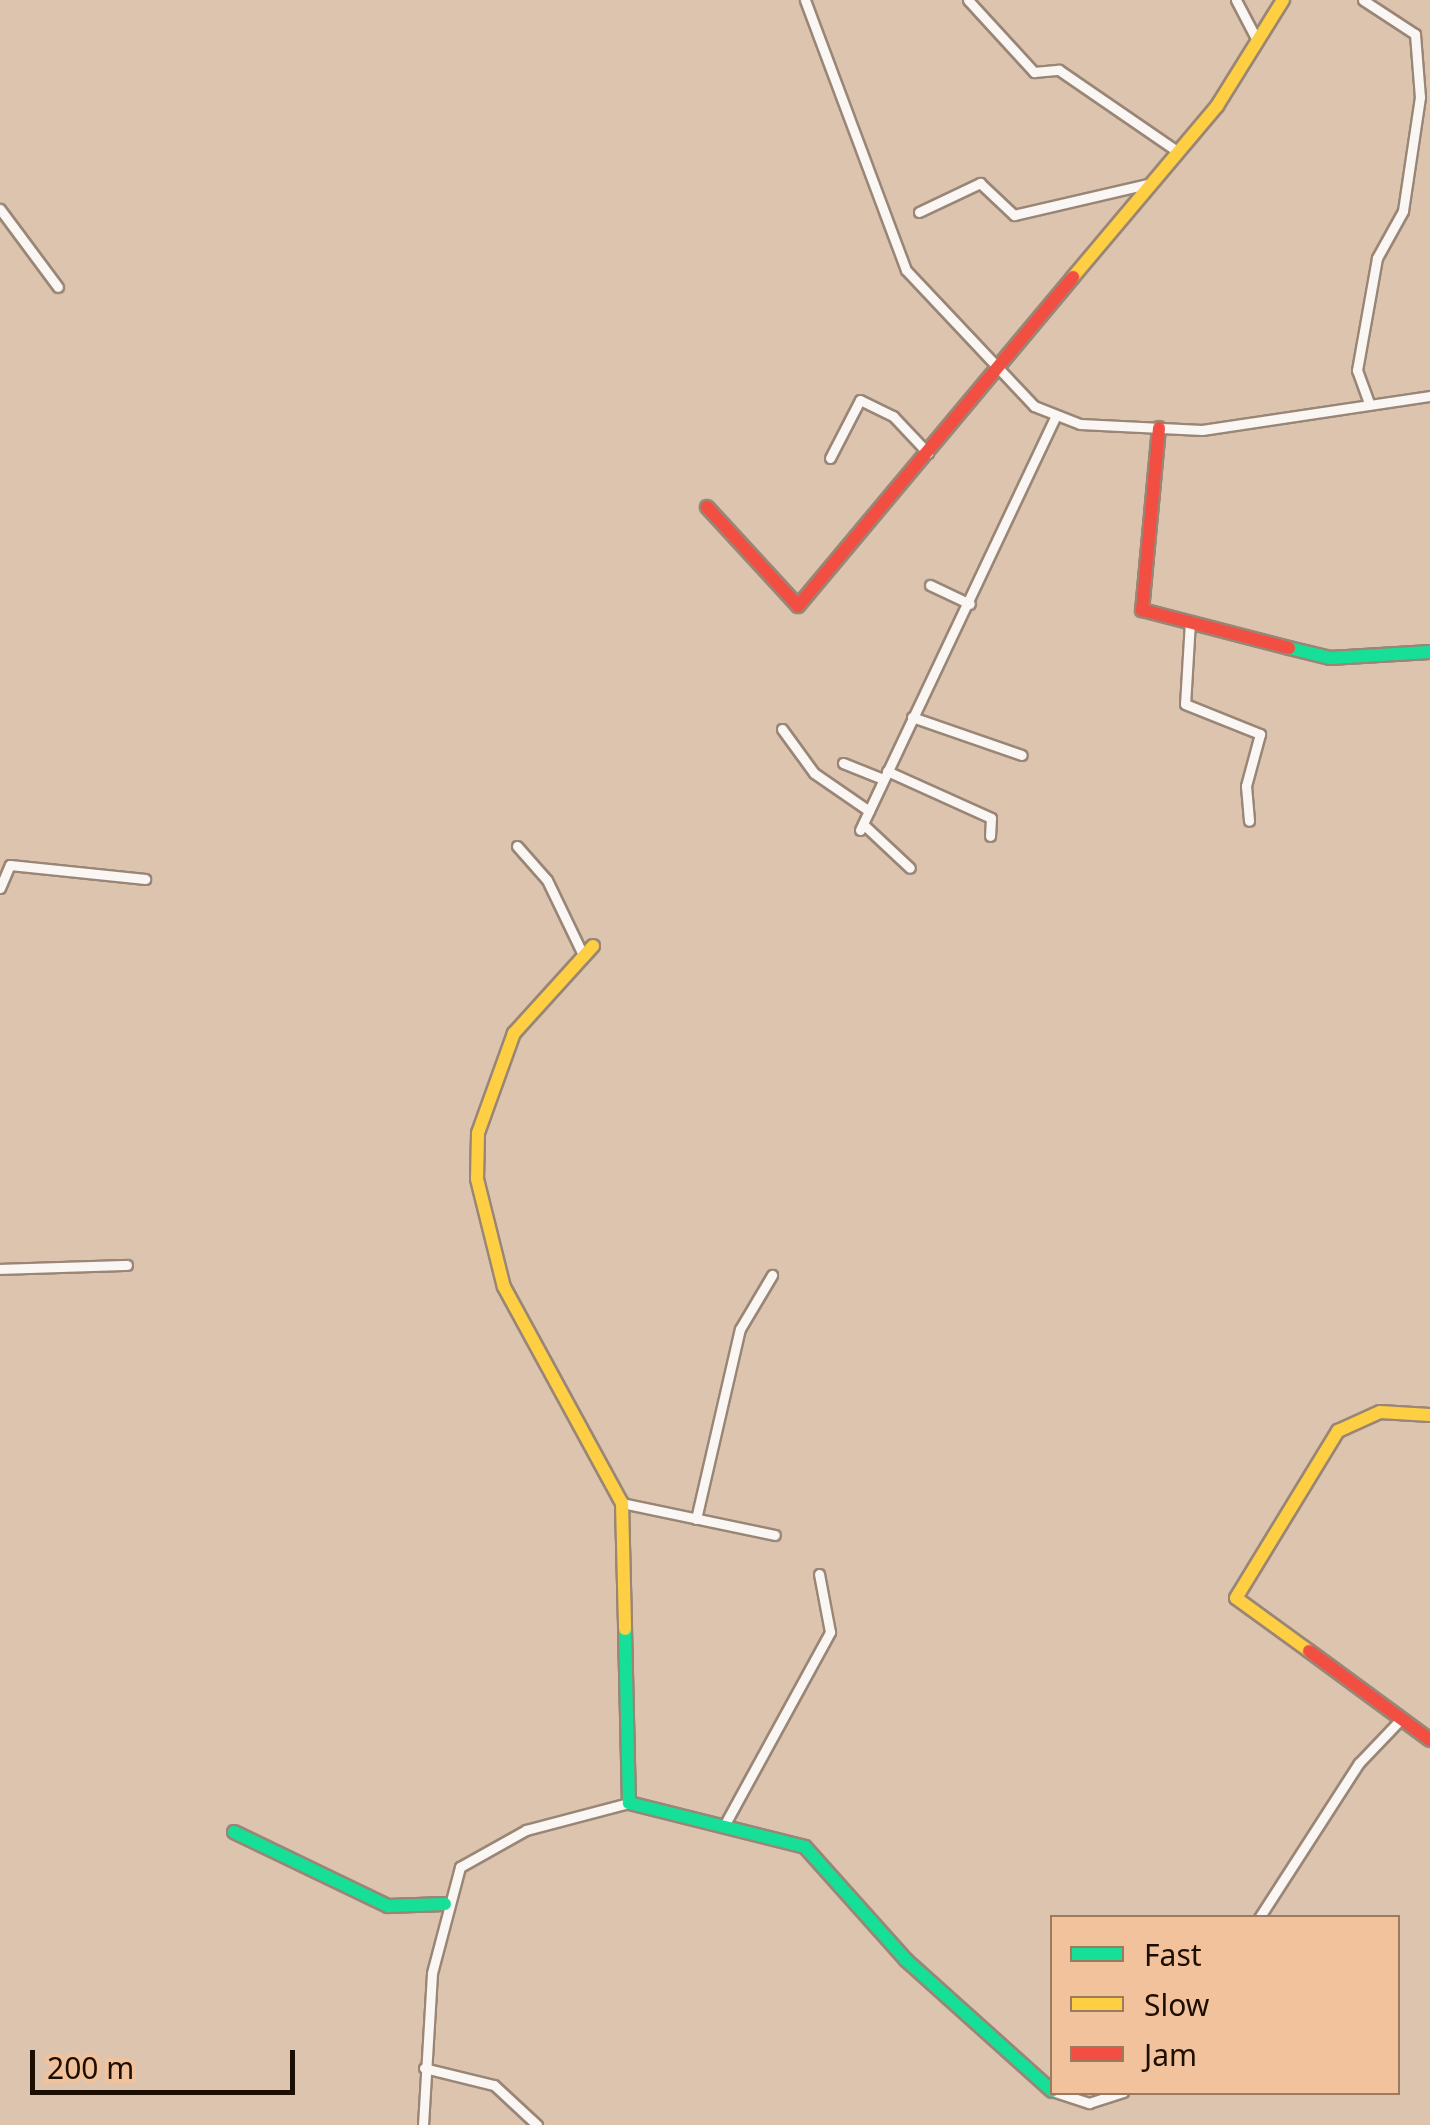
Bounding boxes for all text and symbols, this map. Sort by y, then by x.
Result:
legend [1050,1915,1400,2095]
text: Fast [1144,1934,1202,1975]
text: Slow [1144,1984,1209,2025]
scale bar [35,2030,300,2092]
text: Jam [1144,2034,1197,2075]
text: 200 m [47,2047,134,2088]

